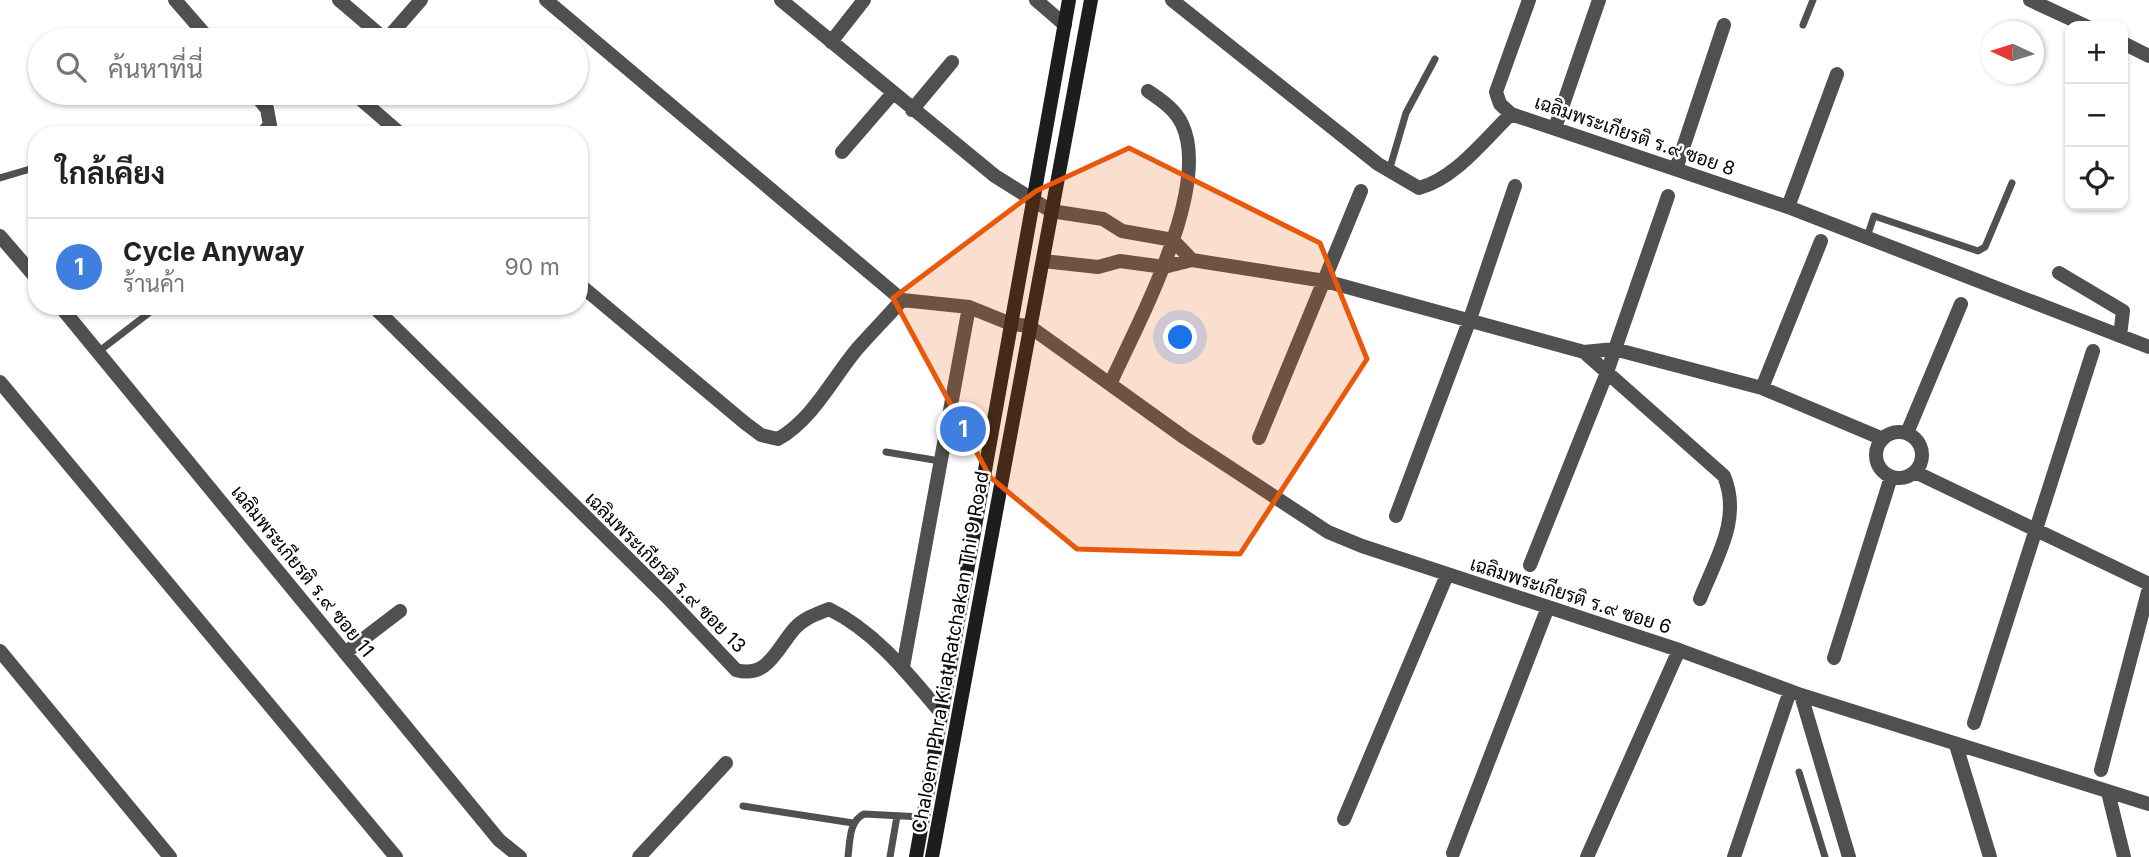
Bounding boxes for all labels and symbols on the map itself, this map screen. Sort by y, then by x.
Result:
north arrow [1981,21,2044,84]
street label: เฉลิมพระเกียรติ ร.๙ ซอย 8 [1532,89,1738,181]
your location [1163,320,1197,354]
pin: 1 [940,403,986,455]
street label: Chaloem Phra Kiat Ratchakan Thi 9 Road [907,469,994,835]
street label: เฉลิมพระเกียรติ ร.๙ ซอย 11 [226,480,380,662]
street label: เฉลิมพระเกียรติ ร.๙ ซอย 13 [580,486,752,658]
street label: เฉลิมพระเกียรติ ร.๙ ซอย 6 [1467,551,1675,639]

